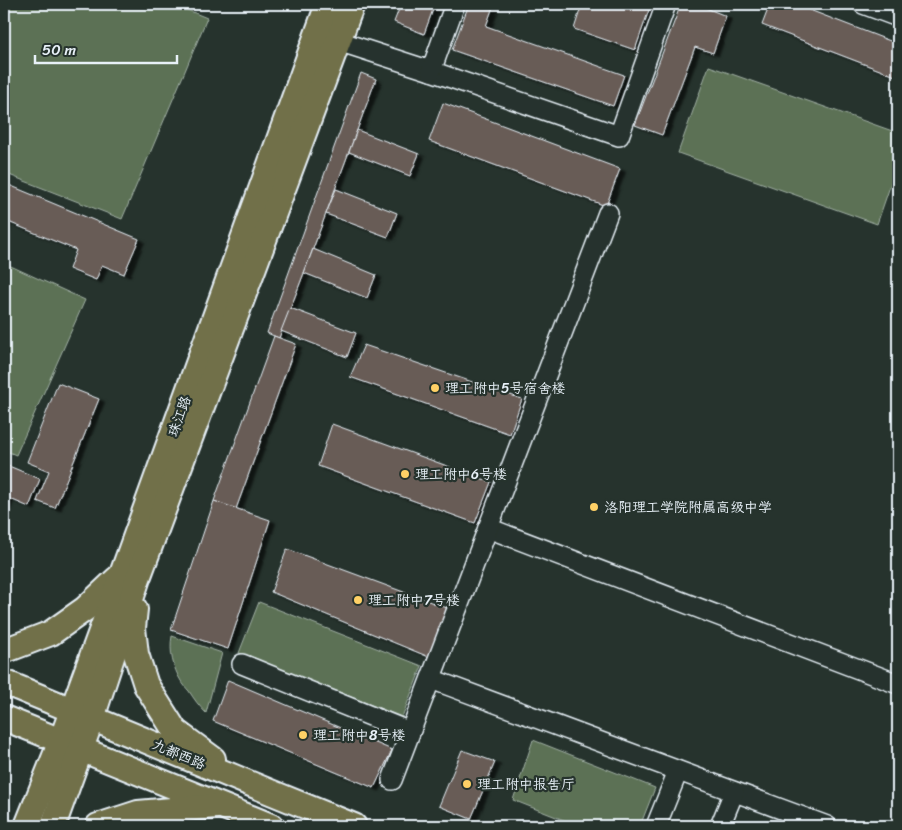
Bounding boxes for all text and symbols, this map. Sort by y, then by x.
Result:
scale bar [35,32,178,64]
text: 50 m [42,37,77,63]
place label: 理工附中5号宿舍楼 [445,376,566,401]
marker: 理工附中5号宿舍楼 [429,382,441,394]
street label: 珠江路 [161,392,198,440]
place label: 理工附中6号楼 [415,462,507,487]
marker: 理工附中6号楼 [399,468,411,480]
place label: 洛阳理工学院附属高级中学 [604,495,772,520]
marker: 洛阳理工学院附属高级中学 [588,501,600,513]
place label: 理工附中7号楼 [368,588,460,613]
marker: 理工附中7号楼 [352,594,364,606]
place label: 理工附中8号楼 [313,723,405,748]
marker: 理工附中8号楼 [297,729,309,741]
street label: 九都西路 [148,732,209,777]
place label: 理工附中报告厅 [477,772,575,797]
marker: 理工附中报告厅 [461,778,473,790]

